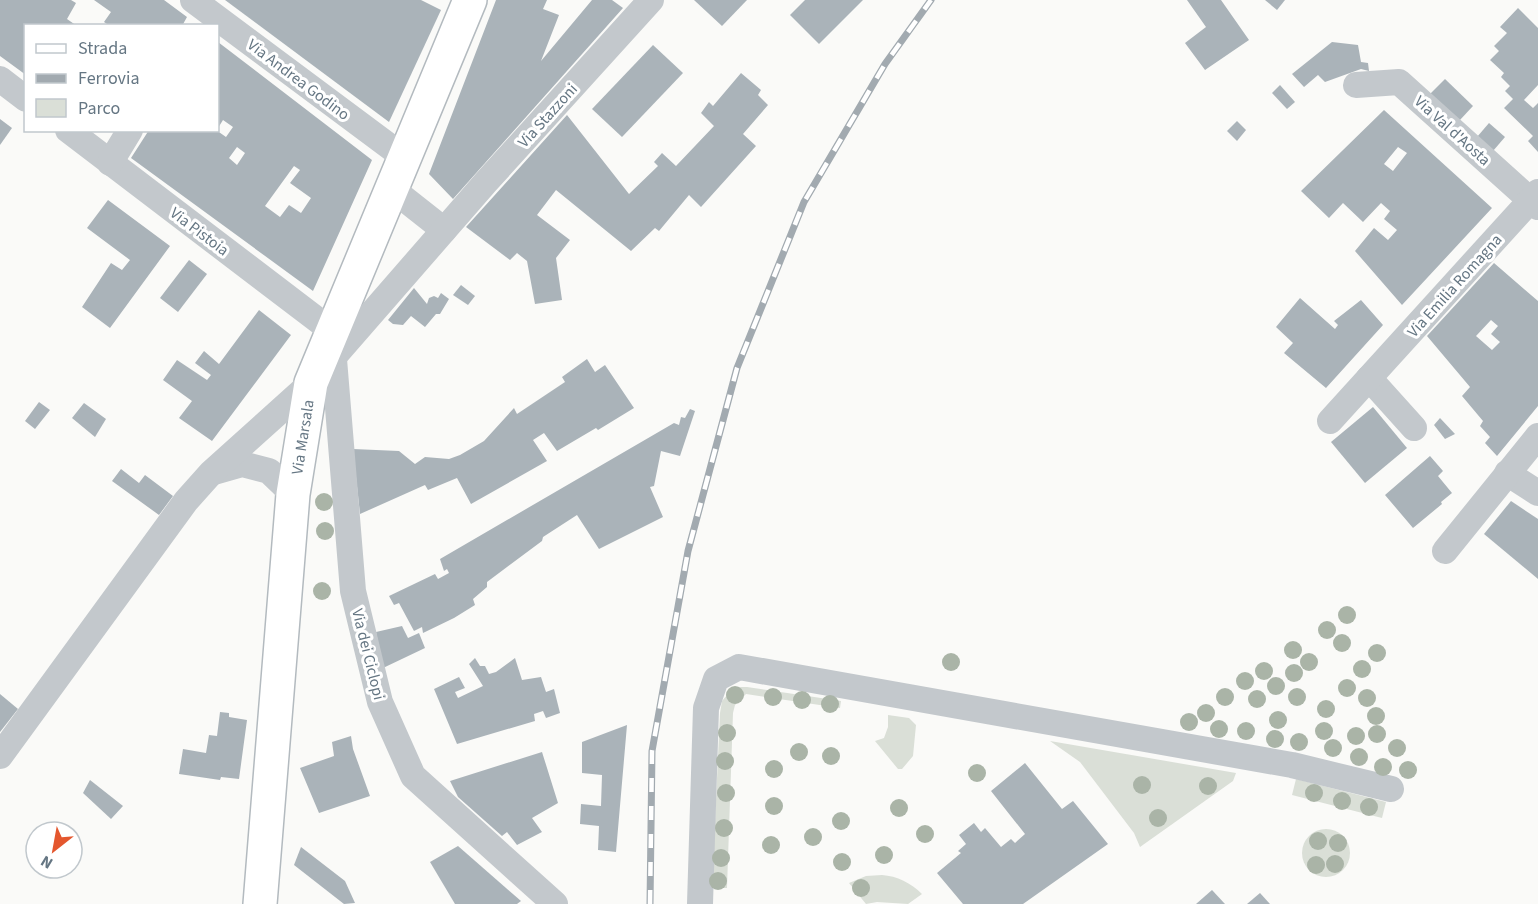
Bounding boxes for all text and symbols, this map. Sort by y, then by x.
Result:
legend [24,24,219,132]
street label: Via Andrea Godino [243,34,354,126]
text: Strada [78,36,127,61]
text: Ferrovia [78,66,139,91]
street label: Via Stazzoni [513,79,583,153]
street label: Via Val d'Aosta [1409,91,1495,171]
text: Parco [78,96,120,121]
street label: Via Pistoia [165,202,233,261]
street label: Via Emilia Romagna [1402,229,1507,342]
street label: Via Marsala [286,398,320,476]
street label: Via dei Ciclopi [346,606,390,702]
north arrow [24,820,84,880]
text: N [37,850,57,874]

